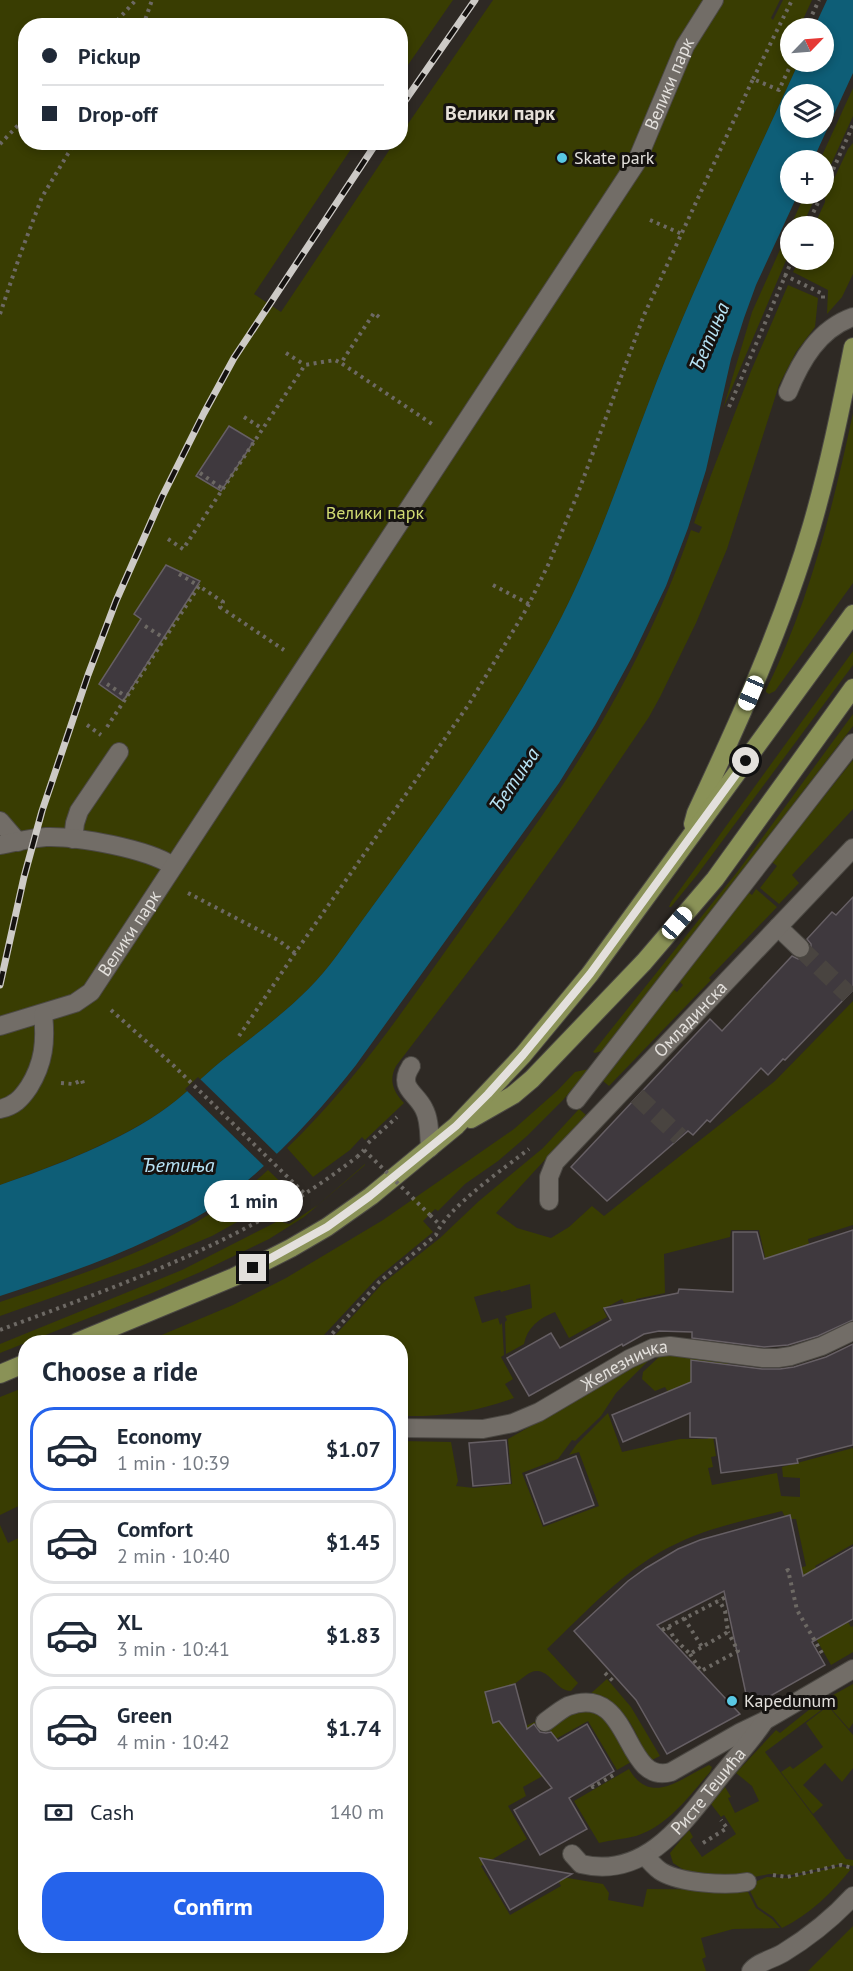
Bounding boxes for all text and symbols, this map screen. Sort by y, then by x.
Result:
north arrow [780,18,834,72]
map controls [780,18,834,270]
street label: Велики парк [639,32,699,133]
text: Pickup [78,42,141,70]
button: layers [780,84,834,138]
text: Drop-off [78,100,157,128]
district label: Велики парк [445,100,555,126]
place label: Skate park [574,146,655,169]
button: + [780,150,834,204]
marker: Skate park [555,151,569,165]
button: − [780,216,834,270]
water label: Ђетиња [683,298,735,376]
park label: Велики парк [326,501,425,524]
car [736,673,766,713]
water label: Ђетиња [483,742,545,817]
route start [732,747,759,774]
street label: Велики парк [92,885,166,981]
car [658,904,696,942]
street label: Омладинска [648,976,732,1062]
water label: Ђетиња [142,1152,215,1178]
callout: 1 min [204,1181,302,1223]
text: 1 min [229,1188,278,1214]
route end [239,1254,266,1281]
street label: Железничка [576,1334,669,1396]
text: Choose a ride [42,1354,198,1388]
icon: car [45,1422,99,1476]
text: Economy [117,1422,201,1450]
text: $1.07 [326,1435,381,1463]
text: 1 min · 10:39 [117,1450,230,1476]
icon: car [45,1515,99,1569]
text: Comfort [117,1515,193,1543]
text: $1.45 [326,1528,381,1556]
text: 2 min · 10:40 [117,1543,230,1569]
icon: car [45,1608,99,1662]
text: XL [117,1608,142,1636]
text: $1.83 [326,1621,381,1649]
text: 3 min · 10:41 [117,1636,230,1662]
place label: Kapedunum [744,1689,836,1712]
marker: Kapedunum [725,1694,739,1708]
icon: car [45,1701,99,1755]
text: Green [117,1701,172,1729]
text: $1.74 [326,1714,381,1742]
text: 4 min · 10:42 [117,1729,230,1755]
street label: Ристе Тешића [666,1743,751,1840]
icon: cash [42,1796,75,1829]
text: Cash [90,1798,134,1826]
text: 140 m [330,1799,384,1825]
button: Confirm [42,1872,384,1941]

